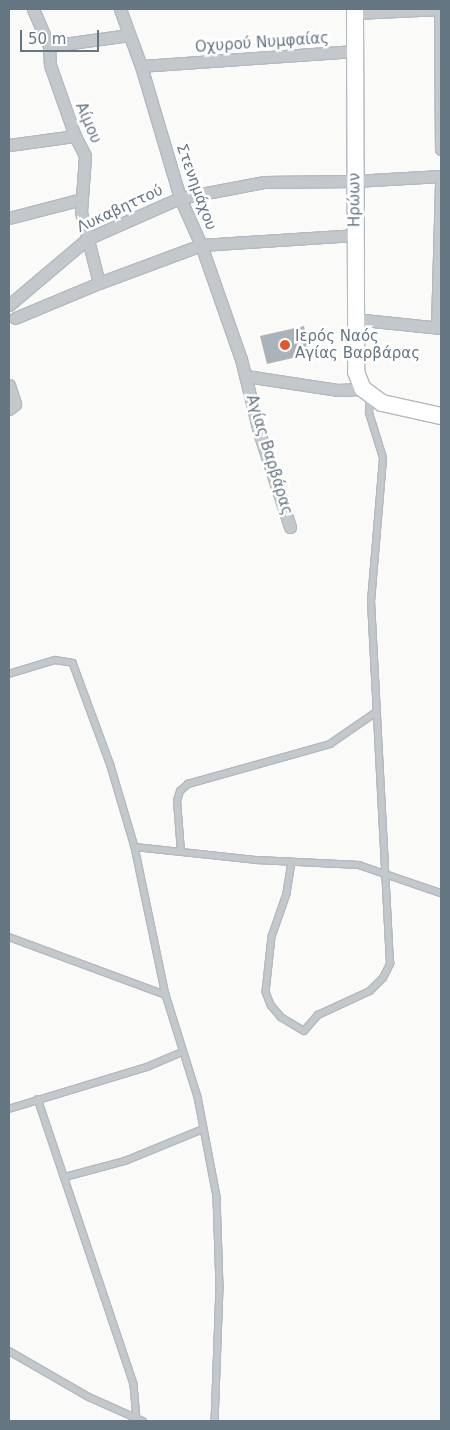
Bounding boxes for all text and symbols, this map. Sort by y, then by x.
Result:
scale bar [22,20,101,52]
street label: Οχυρού Νυμφαίας [194,29,330,57]
text: 50 m [28,30,66,48]
street label: Αίμου [71,100,105,146]
street label: Στενημάχου [172,141,220,233]
street label: Ηρώων [346,173,364,227]
street label: Λυκαβηττού [74,181,166,237]
place label: Ιερός Ναός Αγίας Βαρβάρας [295,327,420,362]
marker: Ιερός Ναός Αγίας Βαρβάρας [279,339,291,351]
street label: Αγίας Βαρβάρας [242,393,296,517]

